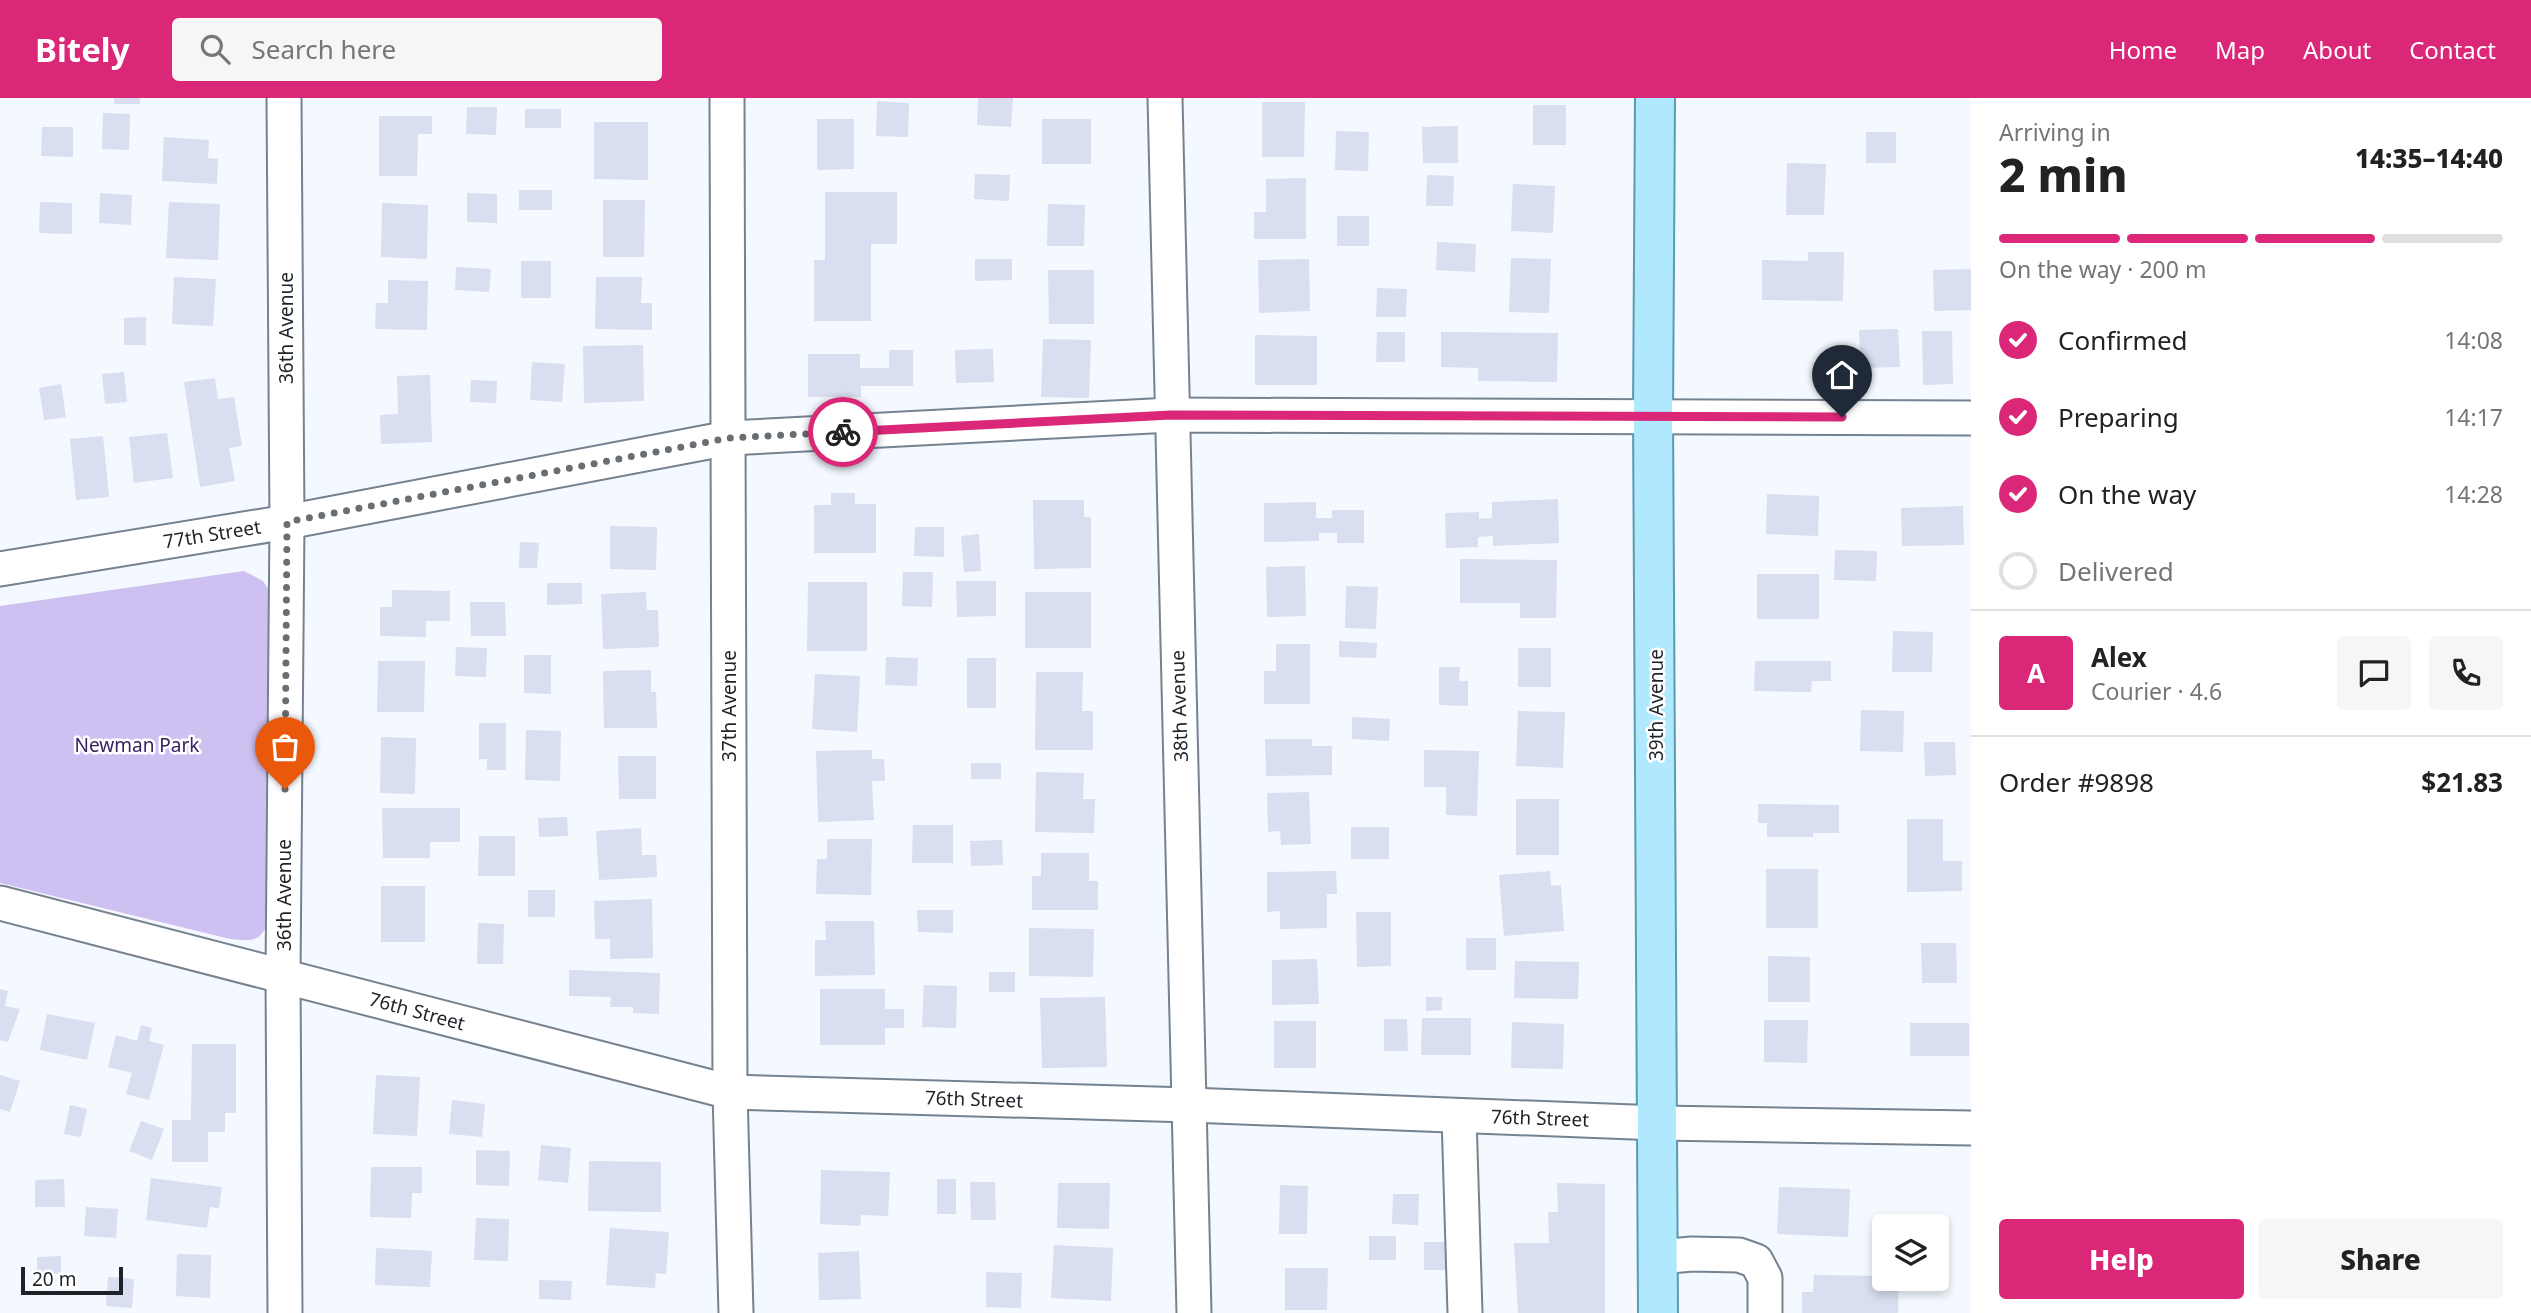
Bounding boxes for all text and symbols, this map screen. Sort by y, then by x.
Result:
search box [172,18,662,81]
text: Bitely [35,27,130,72]
icon: search [196,30,234,68]
text: Search here [252,31,396,67]
text: Home [2109,33,2177,66]
text: Map [2215,33,2265,66]
text: About [2303,33,2371,66]
text: Contact [2409,33,2496,66]
text: Arriving in [1999,116,2111,148]
text: 14:35–14:40 [2355,140,2503,176]
text: 2 min [1999,143,2128,205]
text: On the way · 200 m [1999,253,2206,285]
street label: 36th Avenue [273,272,299,384]
icon: check [1999,321,2037,359]
text: Confirmed [2058,322,2188,358]
text: 14:08 [2444,324,2503,356]
pin [1812,345,1872,417]
icon: home [1823,356,1861,394]
courier [808,397,878,467]
icon: check [1999,398,2037,436]
text: Preparing [2058,399,2179,435]
text: 14:17 [2444,401,2503,433]
icon: bike [824,413,862,451]
icon: check [1999,475,2037,513]
text: On the way [2058,476,2196,512]
text: 14:28 [2444,478,2503,510]
street label: 77th Street [161,513,263,555]
text: Delivered [2058,553,2174,589]
button: chat [2337,636,2411,710]
button: phone [2429,636,2503,710]
text: Alex [2091,639,2147,675]
street label: 39th Avenue [1643,649,1669,761]
street label: 37th Avenue [716,650,742,762]
street label: 38th Avenue [1164,650,1194,762]
text: A [2027,655,2045,691]
text: Courier · 4.6 [2091,675,2222,707]
pin [255,717,315,789]
icon: bag [266,728,304,766]
park label: Newman Park [75,732,199,758]
text: Order #9898 [1999,764,2154,800]
text: $21.83 [2421,764,2503,800]
street label: 36th Avenue [271,839,297,951]
street label: 76th Street [366,986,468,1036]
street label: 76th Street [924,1084,1024,1114]
street label: 76th Street [1490,1103,1590,1133]
map controls [1872,1214,1949,1291]
button: layers [1872,1214,1949,1291]
button: Help [1999,1219,2244,1299]
button: Share [2258,1219,2503,1299]
scale bar [21,1264,122,1296]
text: 20 m [32,1266,76,1292]

